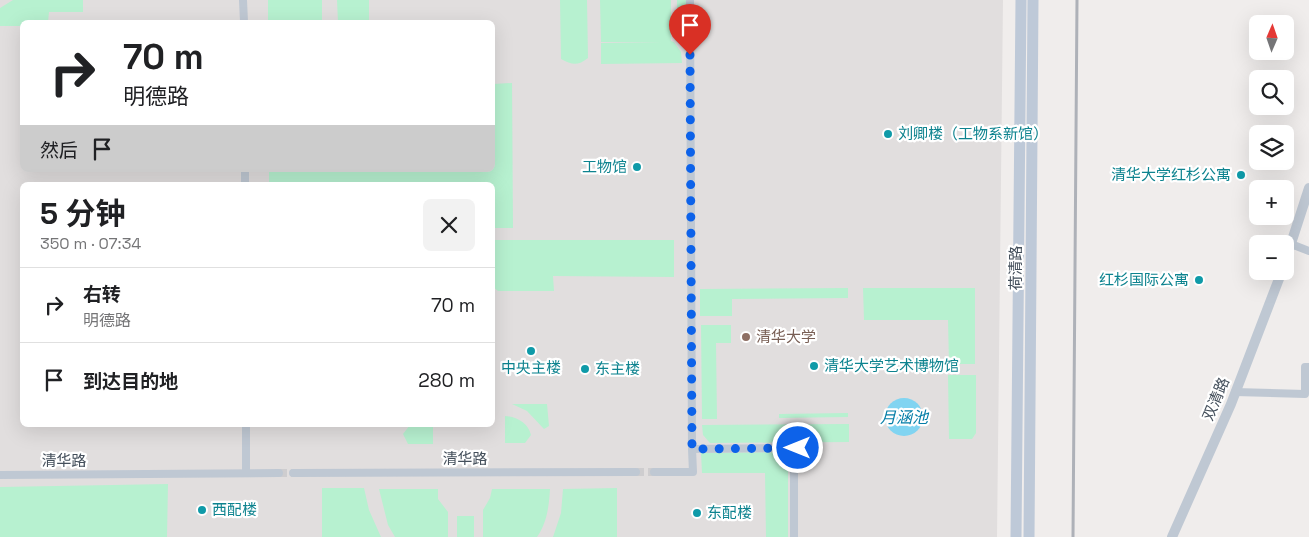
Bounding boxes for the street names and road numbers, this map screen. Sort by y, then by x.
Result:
street label: 荷清路 [1006,245,1025,291]
street label: 双清路 [1198,374,1233,423]
street label: 清华路 [442,449,488,468]
street label: 清华路 [41,451,87,470]

